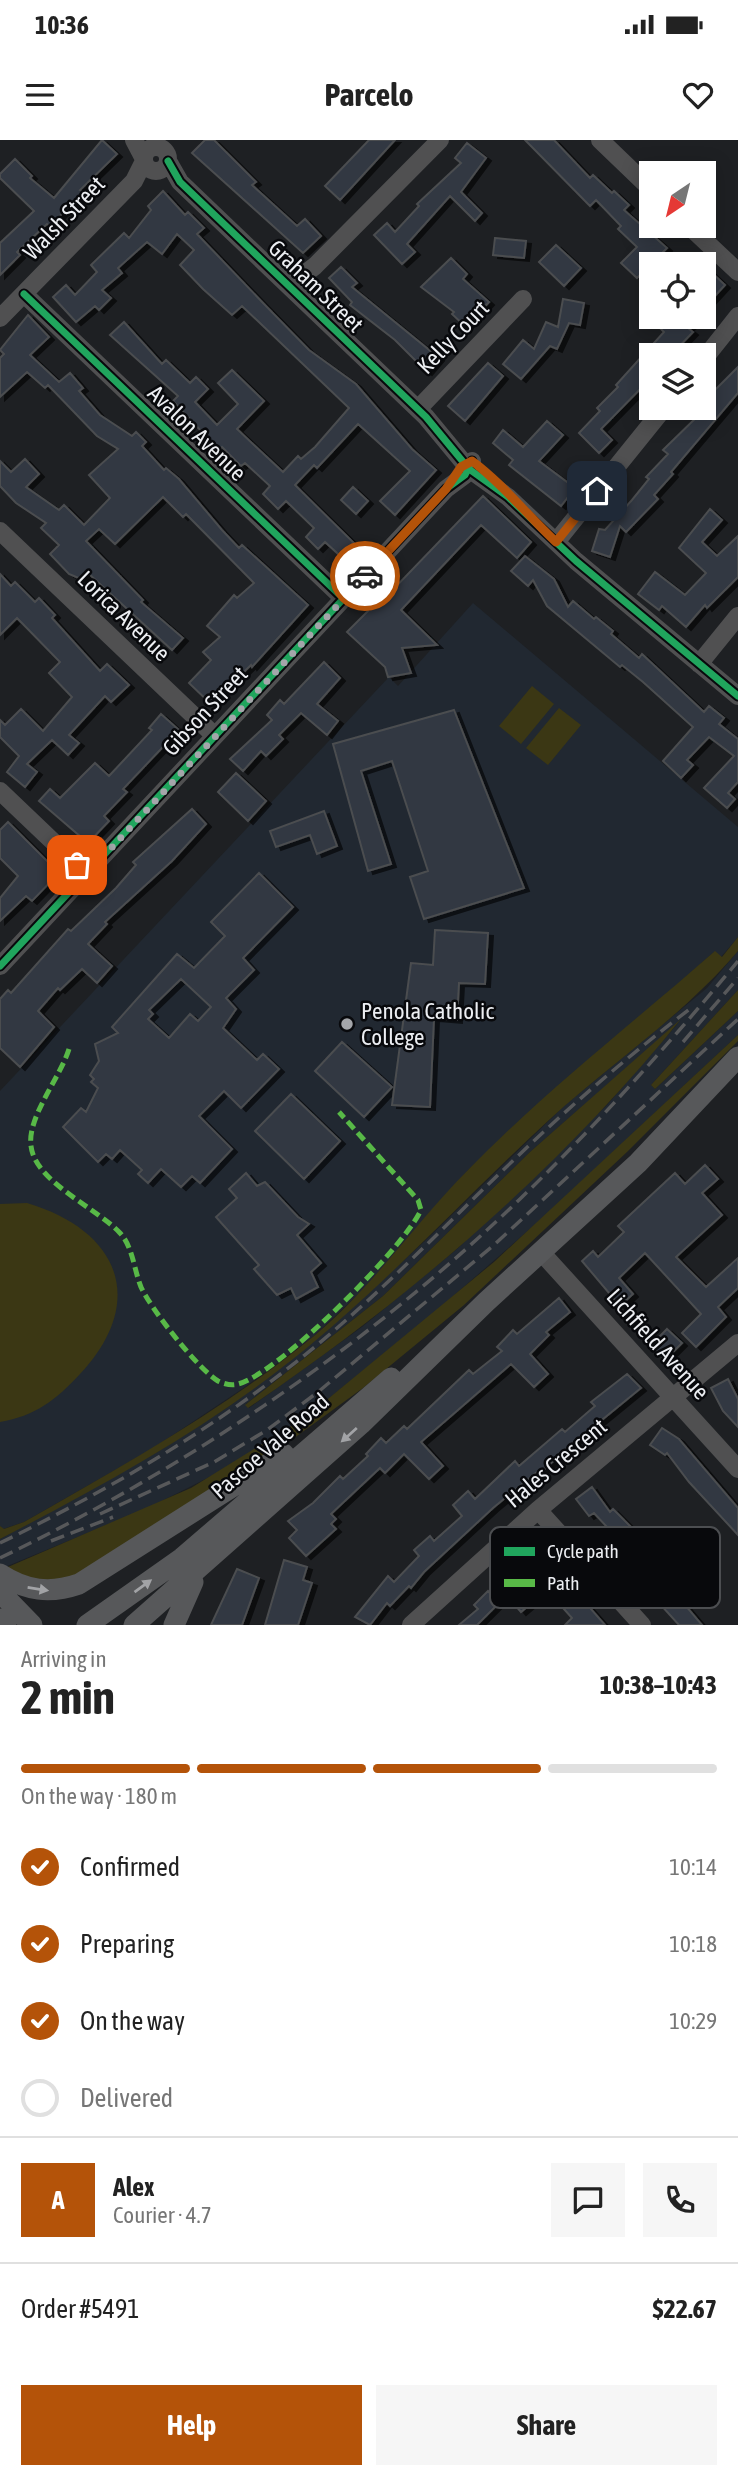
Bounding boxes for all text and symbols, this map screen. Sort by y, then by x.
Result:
text: 10:36 [35,10,89,40]
icon: menu [21,76,59,114]
text: Parcelo [325,76,413,113]
icon: heart [679,76,717,114]
north arrow [639,161,716,238]
map controls [639,161,716,420]
street label: Walsh Street [18,171,110,265]
street label: Graham Street [263,235,369,337]
button: locate [639,252,716,329]
street label: Kelly Court [412,295,494,379]
button: layers [639,343,716,420]
street label: Avalon Avenue [143,380,251,486]
pin [567,461,627,521]
icon: home [578,472,616,510]
courier [330,541,400,611]
icon: car [346,557,384,595]
street label: Lorica Avenue [73,566,175,666]
street label: Gibson Street [157,661,253,761]
pin [47,835,107,895]
icon: bag [58,846,96,884]
place label: Penola Catholic College [361,998,494,1050]
marker: Penola Catholic College [339,1016,355,1032]
street label: Lichfield Avenue [602,1283,714,1405]
street label: Pascoe Vale Road [206,1388,334,1504]
street label: Hales Crescent [500,1413,612,1513]
one-way arrow [340,1427,358,1443]
legend [490,1527,720,1608]
text: Cycle path [547,1540,619,1562]
text: Path [547,1572,579,1594]
one-way arrow [134,1579,152,1593]
one-way arrow [27,1584,49,1595]
text: Arriving in [21,1646,107,1672]
text: 10:38–10:43 [600,1670,717,1700]
text: 2 min [21,1671,115,1724]
text: On the way · 180 m [21,1783,177,1809]
icon: check [21,1848,59,1886]
text: Confirmed [80,1852,180,1882]
text: 10:14 [669,1854,717,1880]
icon: check [21,1925,59,1963]
text: Preparing [80,1929,174,1959]
text: 10:18 [669,1931,717,1957]
icon: check [21,2002,59,2040]
text: On the way [80,2006,185,2036]
text: 10:29 [669,2008,717,2034]
text: Delivered [80,2083,173,2113]
button: chat [551,2163,625,2237]
button: phone [643,2163,717,2237]
text: Alex [113,2172,154,2202]
text: A [52,2185,64,2215]
text: Courier · 4.7 [113,2202,212,2228]
text: Order #5491 [21,2294,140,2324]
text: $22.67 [653,2294,717,2324]
button: Help [21,2385,362,2465]
button: Share [376,2385,717,2465]

